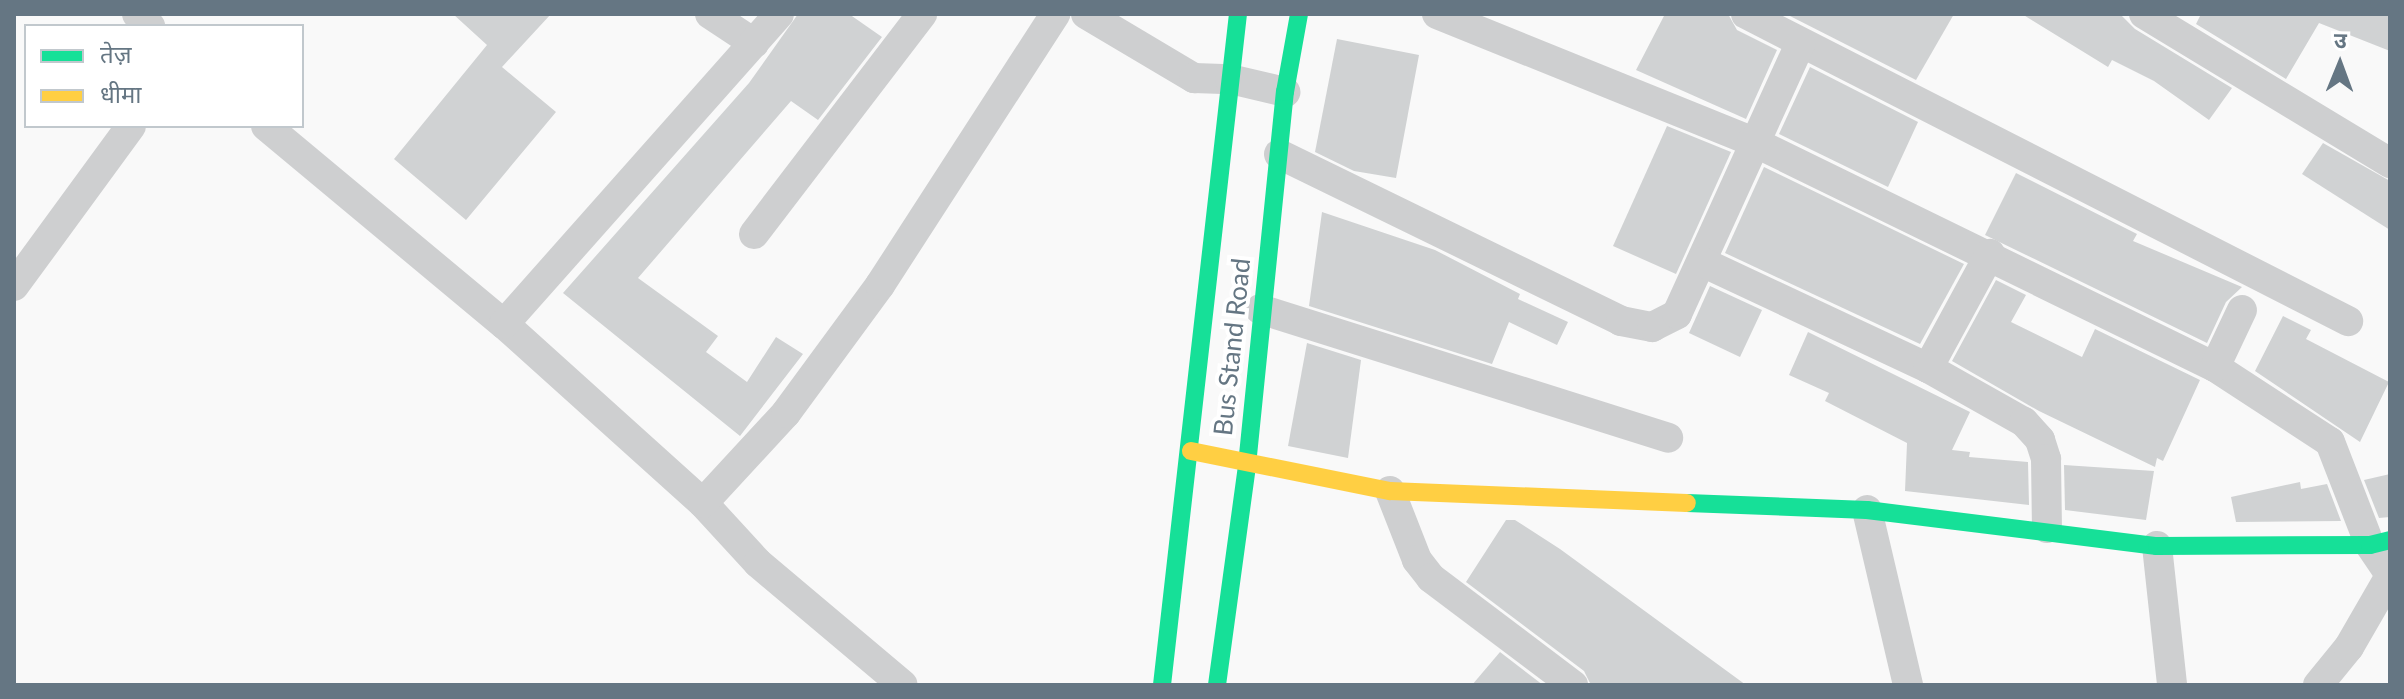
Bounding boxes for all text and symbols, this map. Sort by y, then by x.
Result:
legend [24,24,304,128]
north arrow [2300,24,2380,104]
text: उ [2334,26,2347,53]
text: तेज़ [100,39,132,68]
text: धीमा [100,79,142,108]
street label: Bus Stand Road [1207,257,1257,437]

